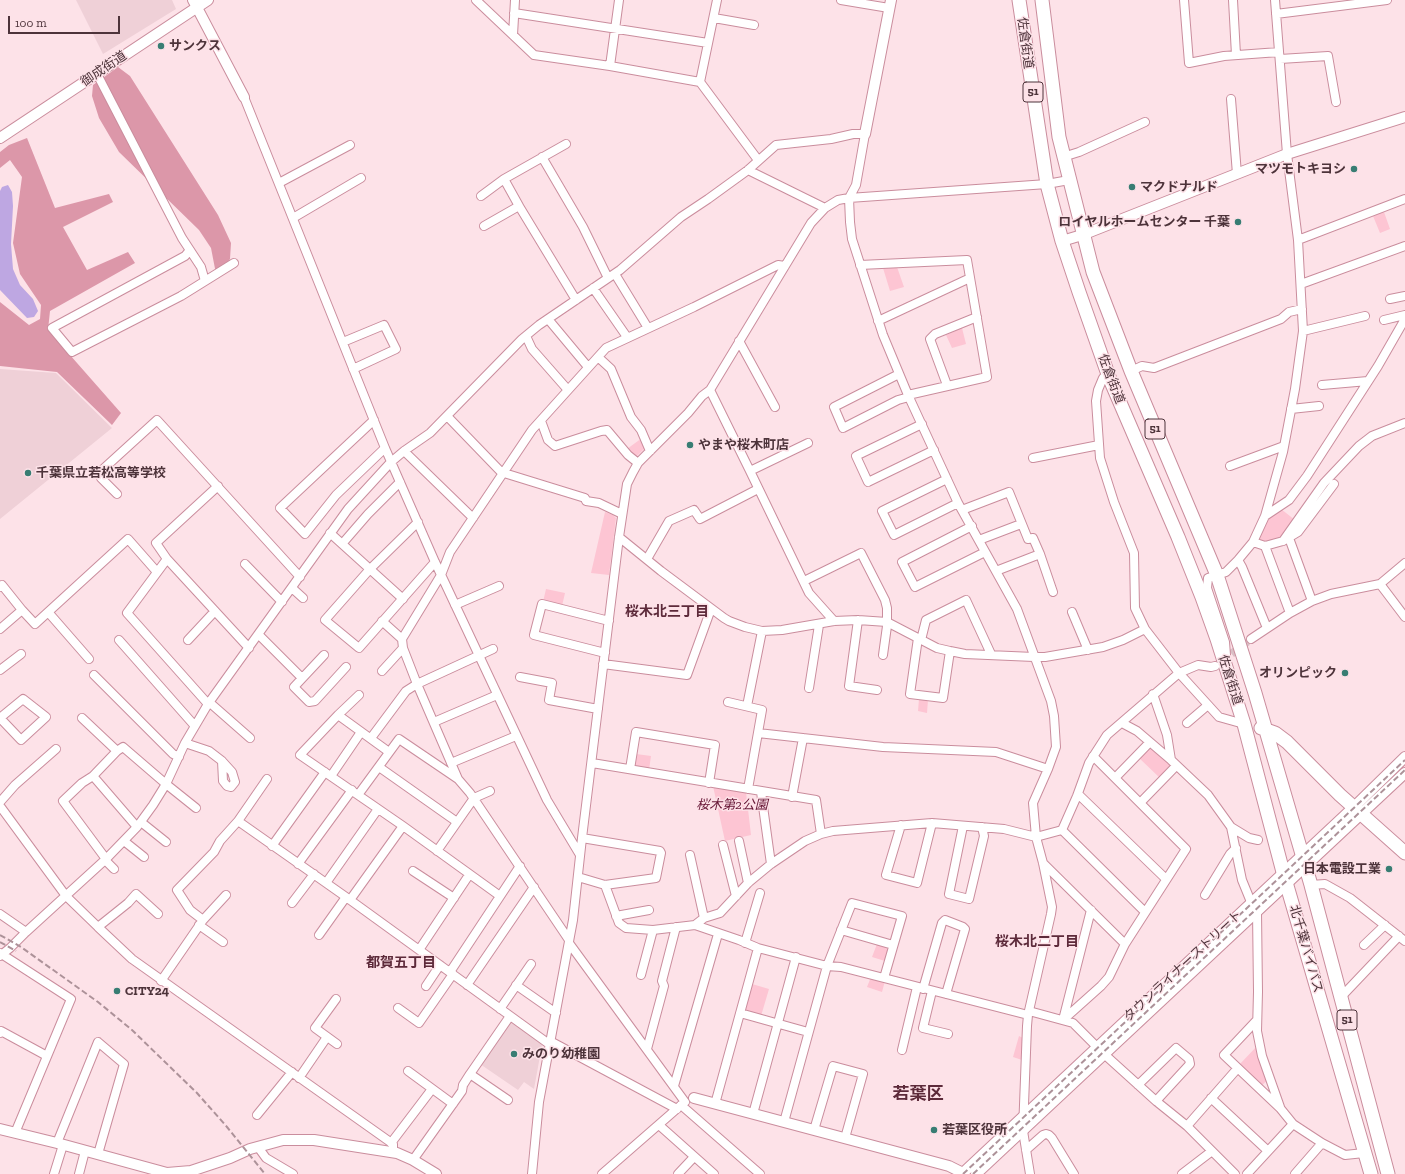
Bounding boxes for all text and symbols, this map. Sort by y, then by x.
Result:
scale bar [10,8,122,34]
text: 100 m [15,16,47,30]
street label: 佐倉街道 [1014,16,1036,70]
place label: サンクス [169,38,221,54]
marker: サンクス [156,41,166,51]
street label: 御成街道 [78,48,130,90]
road number: 51 [1023,82,1043,102]
place label: マツモトキヨシ [1255,161,1346,177]
marker: マツモトキヨシ [1349,164,1359,174]
place label: マクドナルド [1140,179,1218,195]
marker: マクドナルド [1127,182,1137,192]
place label: ロイヤルホームセンター 千葉 [1059,214,1230,230]
marker: ロイヤルホームセンター 千葉 [1233,217,1243,227]
street label: 佐倉街道 [1094,352,1128,406]
road number: 51 [1145,419,1165,439]
place label: やまや桜木町店 [698,437,789,453]
marker: やまや桜木町店 [685,440,695,450]
place label: 千葉県立若松高等学校 [36,465,166,481]
marker: 千葉県立若松高等学校 [23,468,33,478]
district label: 桜木北三丁目 [625,604,709,620]
street label: 佐倉街道 [1215,653,1245,707]
place label: オリンピック [1259,665,1337,681]
marker: オリンピック [1340,668,1350,678]
park label: 桜木第2公園 [696,797,768,813]
place label: 日本電設工業 [1303,861,1381,877]
marker: 日本電設工業 [1384,864,1394,874]
street label: 北千葉バイパス [1286,903,1326,995]
street label: タウンライナーストリート [1121,907,1245,1025]
district label: 桜木北二丁目 [995,934,1079,950]
district label: 都賀五丁目 [366,955,436,971]
place label: CITY24 [125,983,169,999]
marker: CITY24 [112,986,122,996]
road number: 51 [1337,1010,1357,1030]
place label: みのり幼稚園 [522,1046,600,1062]
marker: みのり幼稚園 [509,1049,519,1059]
district label: 若葉区 [893,1084,943,1104]
place label: 若葉区役所 [942,1122,1007,1138]
marker: 若葉区役所 [929,1125,939,1135]

